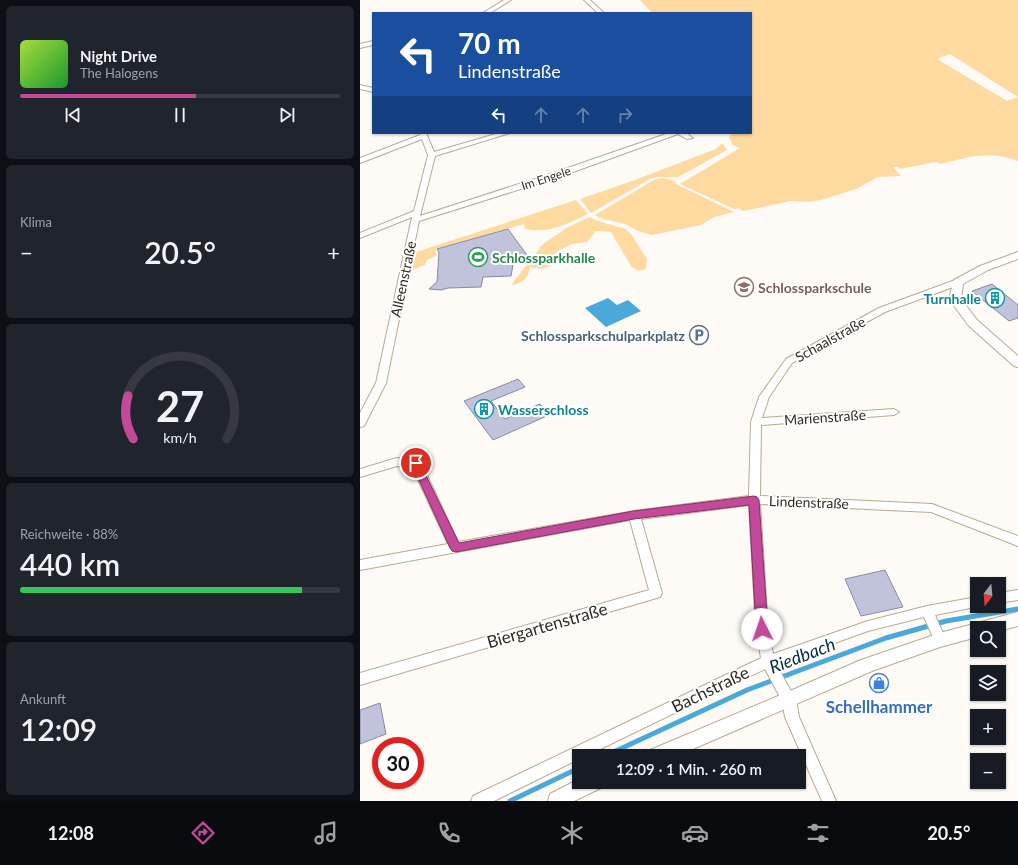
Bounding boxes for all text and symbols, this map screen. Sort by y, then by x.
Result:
text: 70 m [458,26,521,60]
icon: left [392,28,444,80]
text: Night Drive [80,47,157,65]
text: Lindenstraße [458,60,561,82]
text: The Halogens [80,65,158,81]
icon: previous [62,104,84,126]
icon: pause [169,104,191,126]
icon: next [276,104,298,126]
icon: left [488,104,510,126]
icon: ahead [530,104,552,126]
icon: ahead [572,104,594,126]
icon: right [614,104,636,126]
street label: Im Engele [519,163,573,193]
text: Klima [20,214,52,230]
text: 20.5° [144,234,216,270]
text: − [20,239,33,266]
text: + [327,239,340,266]
street label: Alleenstraße [387,239,419,319]
sports icon: Schlossparkhalle [467,246,489,268]
place label: Schlossparkhalle [492,249,596,266]
school or university icon: Schlossparkschule [733,276,755,298]
place label: Schlossparkschule [758,279,872,296]
building icon: Turnhalle [984,287,1006,309]
place label: Turnhalle [923,290,982,307]
street label: Schaalstraße [792,313,868,365]
parking icon: Schlossparkschulparkplatz [688,324,710,346]
place label: Schlossparkschulparkplatz [521,327,686,344]
text: 27 [156,380,204,430]
building icon: Wasserschloss [473,398,495,420]
place label: Wasserschloss [498,401,589,418]
street label: Marienstraße [784,406,866,428]
text: km/h [163,428,197,445]
pin [399,446,433,480]
icon: arrive [405,452,427,474]
street label: Lindenstraße [769,492,849,512]
text: Reichweite · 88% [20,526,118,542]
text: 440 km [20,546,120,582]
north arrow [970,577,1006,613]
map controls [970,577,1006,789]
street label: Biergartenstraße [484,598,610,652]
position arrow [741,608,783,650]
button: search [970,621,1006,657]
water label: Riedbach [766,632,838,678]
street label: Bachstraße [668,661,752,717]
button: layers [970,665,1006,701]
shop icon: Schellhammer [868,672,890,694]
text: Ankunft [20,691,66,707]
place label: Schellhammer [826,696,933,717]
button: + [970,709,1006,745]
text: 12:09 [20,711,97,747]
speed limit sign: 30 [372,737,424,789]
button: − [970,753,1006,789]
text: 12:09 · 1 Min. · 260 m [616,760,762,778]
icon: directions [189,819,217,847]
icon: music [312,819,340,847]
icon: phone [435,819,463,847]
icon: climate [558,819,586,847]
icon: car [681,819,709,847]
icon: filters [804,819,832,847]
text: 12:08 [48,822,94,844]
text: 20.5° [927,822,970,844]

